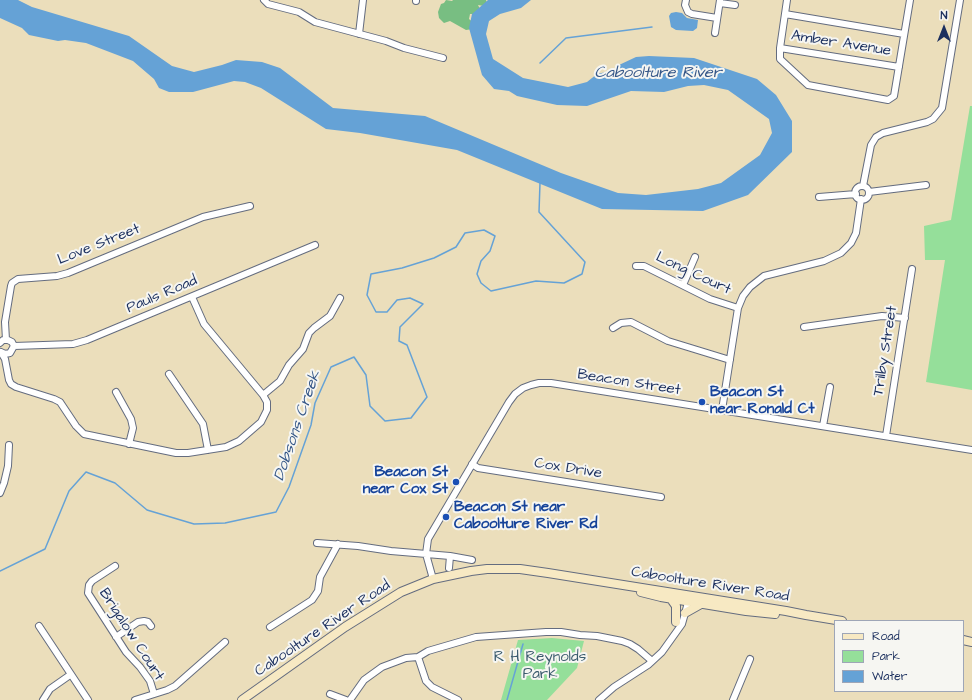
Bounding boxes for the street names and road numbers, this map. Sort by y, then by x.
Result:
street label: Amber Avenue [790,27,892,61]
street label: Love Street [55,220,143,270]
street label: Long Court [652,249,734,299]
street label: Pauls Road [124,272,200,318]
street label: Trilby Street [870,305,902,397]
street label: Beacon Street [576,366,682,400]
street label: Cox Drive [533,455,603,483]
street label: Caboolture River Road [630,564,790,606]
street label: Caboolture River Road [252,577,394,681]
street label: Brigalow Court [94,585,168,685]

